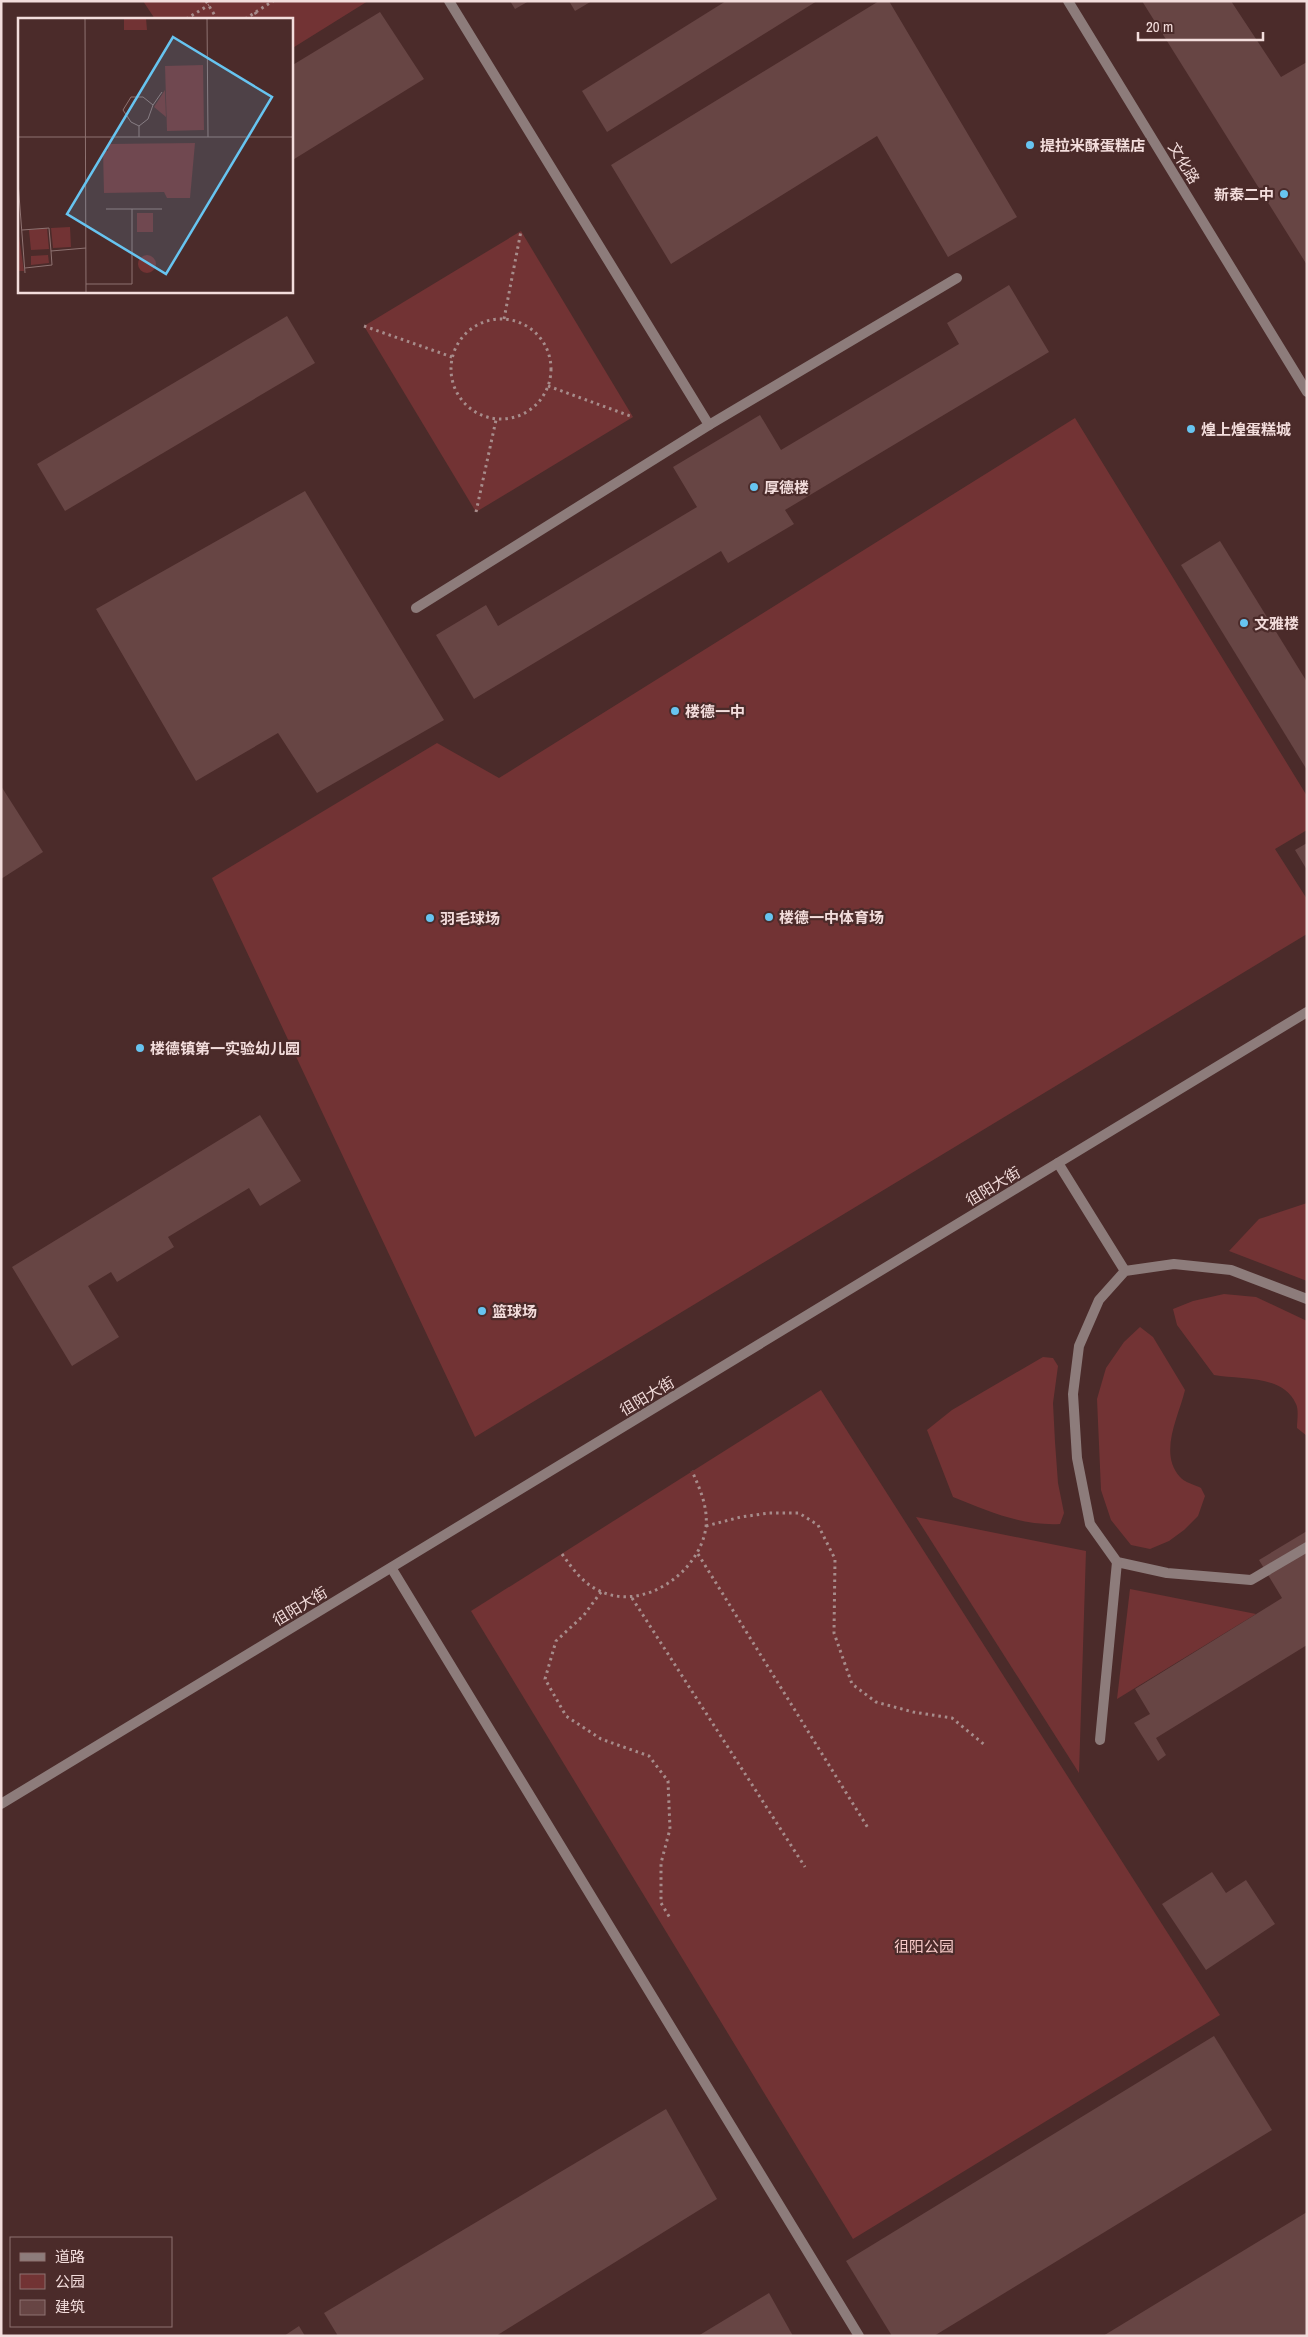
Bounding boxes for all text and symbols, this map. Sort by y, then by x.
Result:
scale bar [1138,10,1263,42]
text: 20 m [1146,16,1173,37]
inset map [18,18,292,292]
place label: 提拉米酥蛋糕店 [1040,135,1145,156]
street label: 文化路 [1163,138,1205,188]
marker: 提拉米酥蛋糕店 [1024,139,1036,151]
place label: 新泰二中 [1214,184,1274,205]
marker: 新泰二中 [1278,188,1290,200]
place label: 煌上煌蛋糕城 [1201,419,1291,440]
marker: 煌上煌蛋糕城 [1185,423,1197,435]
place label: 厚德楼 [764,477,809,498]
marker: 厚德楼 [748,481,760,493]
place label: 文雅楼 [1254,613,1299,634]
marker: 文雅楼 [1238,617,1250,629]
place label: 楼德一中 [685,701,745,722]
marker: 楼德一中 [669,705,681,717]
place label: 楼德一中体育场 [779,907,884,928]
place label: 羽毛球场 [440,908,500,929]
marker: 楼德一中体育场 [763,911,775,923]
marker: 羽毛球场 [424,912,436,924]
place label: 楼德镇第一实验幼儿园 [150,1038,300,1059]
marker: 楼德镇第一实验幼儿园 [134,1042,146,1054]
street label: 徂阳大街 [962,1162,1024,1210]
place label: 篮球场 [492,1301,537,1322]
marker: 篮球场 [476,1305,488,1317]
street label: 徂阳大街 [616,1372,678,1420]
street label: 徂阳大街 [269,1582,331,1630]
park label: 徂阳公园 [894,1936,954,1957]
legend [10,2237,172,2327]
text: 道路 [55,2246,85,2267]
text: 公园 [55,2271,85,2292]
text: 建筑 [55,2296,85,2317]

